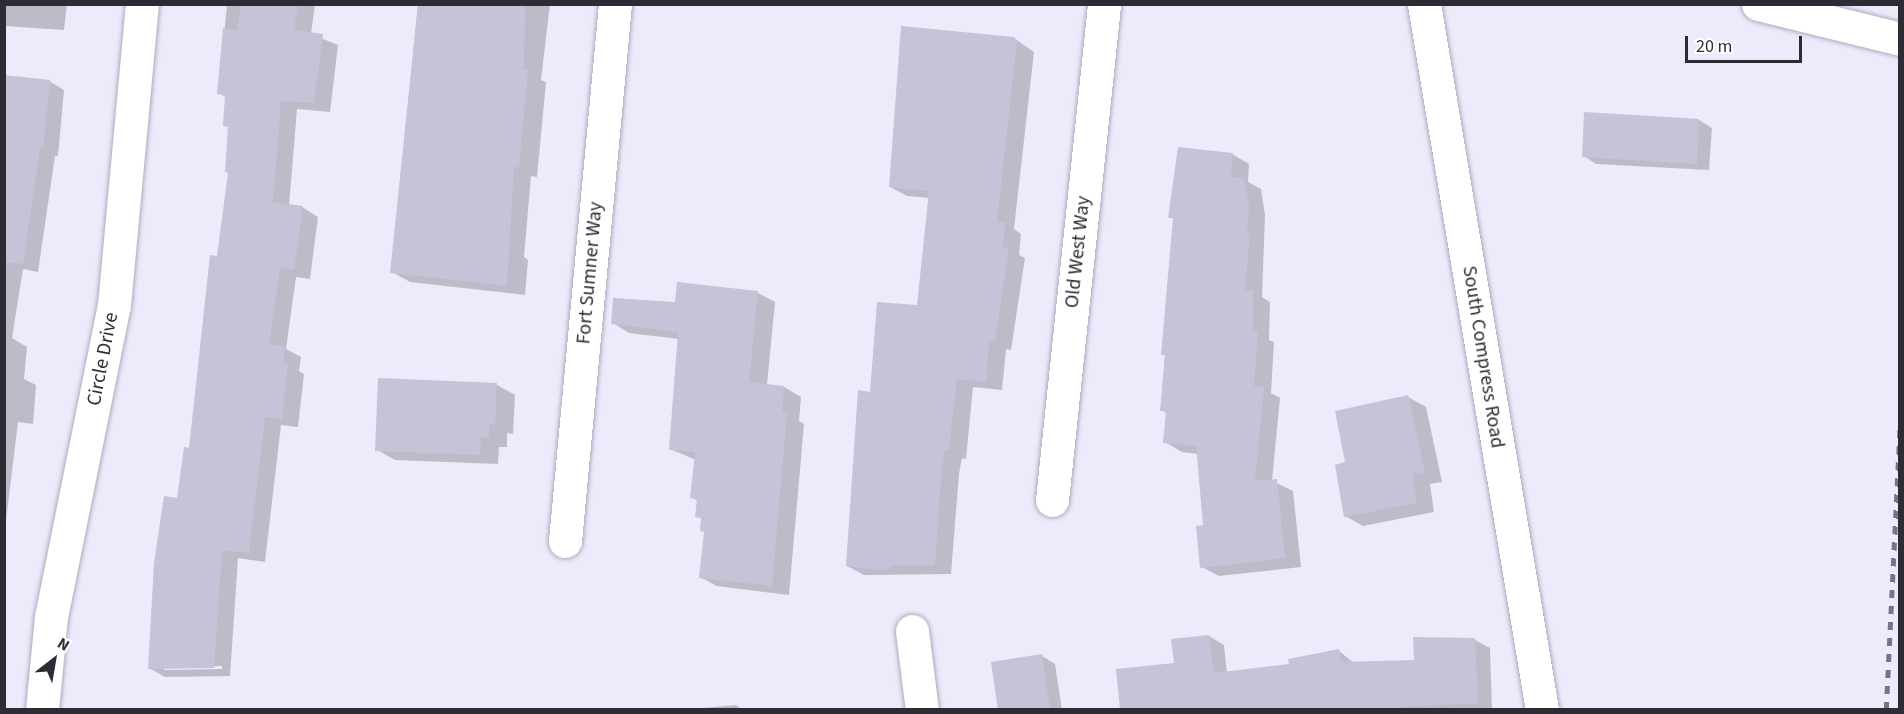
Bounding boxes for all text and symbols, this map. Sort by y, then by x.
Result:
scale bar [1688,24,1805,62]
text: 20 m [1696,34,1732,59]
street label: Old West Way [1060,195,1096,309]
street label: Fort Sumner Way [572,201,608,345]
street label: South Compress Road [1457,264,1509,450]
street label: Circle Drive [82,310,124,408]
north arrow [24,630,84,690]
text: N [53,632,73,657]

